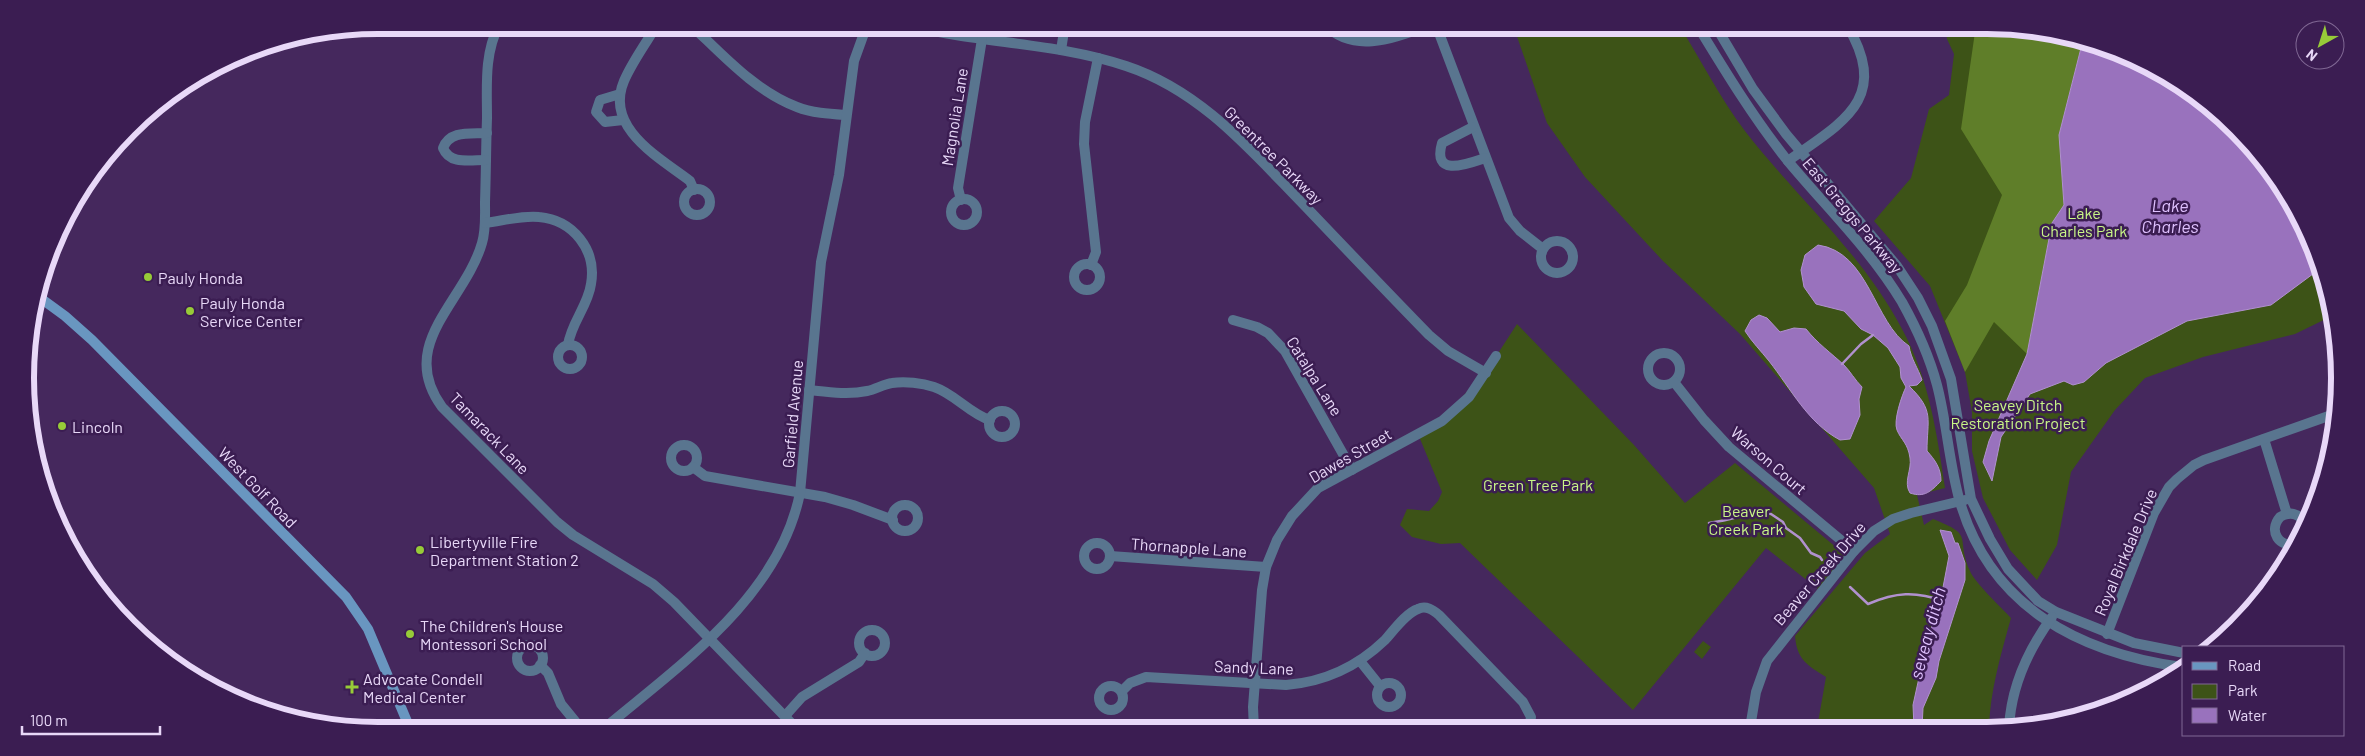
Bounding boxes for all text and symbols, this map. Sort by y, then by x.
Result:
north arrow [2295,20,2345,70]
text: N [2303,46,2320,65]
street label: Magnolia Lane [937,67,971,167]
street label: Greentree Parkway [1221,102,1328,209]
street label: East Greggs Parkway [1799,153,1907,277]
water label: Lake Charles [2141,194,2199,237]
park label: Lake Charles Park [2041,203,2127,240]
place label: Pauly Honda [158,268,243,287]
marker: Pauly Honda [142,271,154,283]
place label: Pauly Honda Service Center [200,293,303,330]
marker: Pauly Honda Service Center [184,305,196,317]
street label: Catalpa Lane [1283,333,1347,419]
street label: Garfield Avenue [778,359,806,469]
street label: Tamarack Lane [446,388,534,478]
park label: Seavey Ditch Restoration Project [1951,395,2086,432]
place label: Lincoln [72,417,123,436]
marker: Lincoln [56,420,68,432]
street label: Warson Court [1727,422,1811,498]
street label: Dawes Street [1305,424,1395,486]
street label: West Golf Road [215,443,301,531]
park label: Green Tree Park [1483,475,1593,494]
street label: Royal Birkdale Drive [2090,486,2160,618]
park label: Beaver Creek Park [1708,501,1784,538]
street label: Beaver Creek Drive [1769,517,1869,629]
place label: Libertyville Fire Department Station 2 [430,532,579,569]
street label: Thornapple Lane [1130,533,1248,561]
marker: Libertyville Fire Department Station 2 [414,544,426,556]
water label: seveay ditch [1904,585,1950,681]
place label: The Children's House Montessori School [420,616,563,653]
marker: The Children's House Montessori School [404,628,416,640]
legend [2182,646,2345,736]
street label: Sandy Lane [1214,656,1294,678]
text: Road [2228,656,2261,674]
place label: Advocate Condell Medical Center [363,669,483,706]
marker: Advocate Condell Medical Center [345,680,359,694]
text: Park [2228,681,2258,699]
scale bar [22,704,160,736]
text: Water [2228,706,2267,724]
text: 100 m [30,711,68,729]

